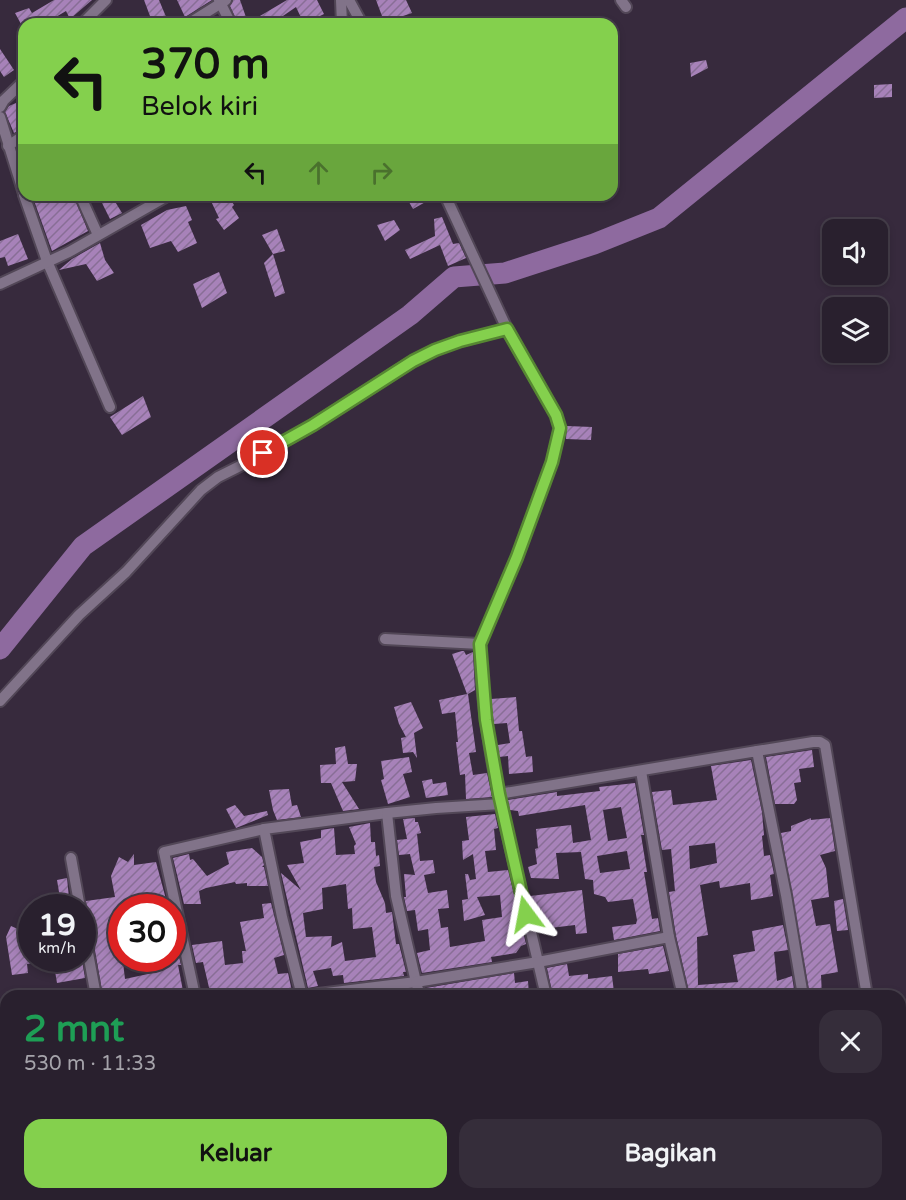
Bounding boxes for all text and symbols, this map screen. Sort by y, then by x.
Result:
text: 370 m [141,39,270,90]
icon: left [42,42,120,120]
text: Belok kiri [141,90,258,123]
icon: left [239,156,272,189]
icon: ahead [302,156,335,189]
icon: right [365,156,398,189]
map controls [822,219,888,363]
button: sound [822,219,888,285]
button: layers [822,297,888,363]
pin [237,427,288,478]
icon: arrive [246,436,279,469]
position arrow [494,882,558,946]
speed limit sign: 30 [108,894,186,972]
text: 19 [38,907,76,944]
text: km/h [38,939,76,957]
text: 2 mnt [24,1008,124,1051]
button: close [819,1010,882,1073]
text: 530 m · 11:33 [24,1052,156,1076]
button: Keluar [24,1119,447,1188]
button: Bagikan [459,1119,882,1188]

